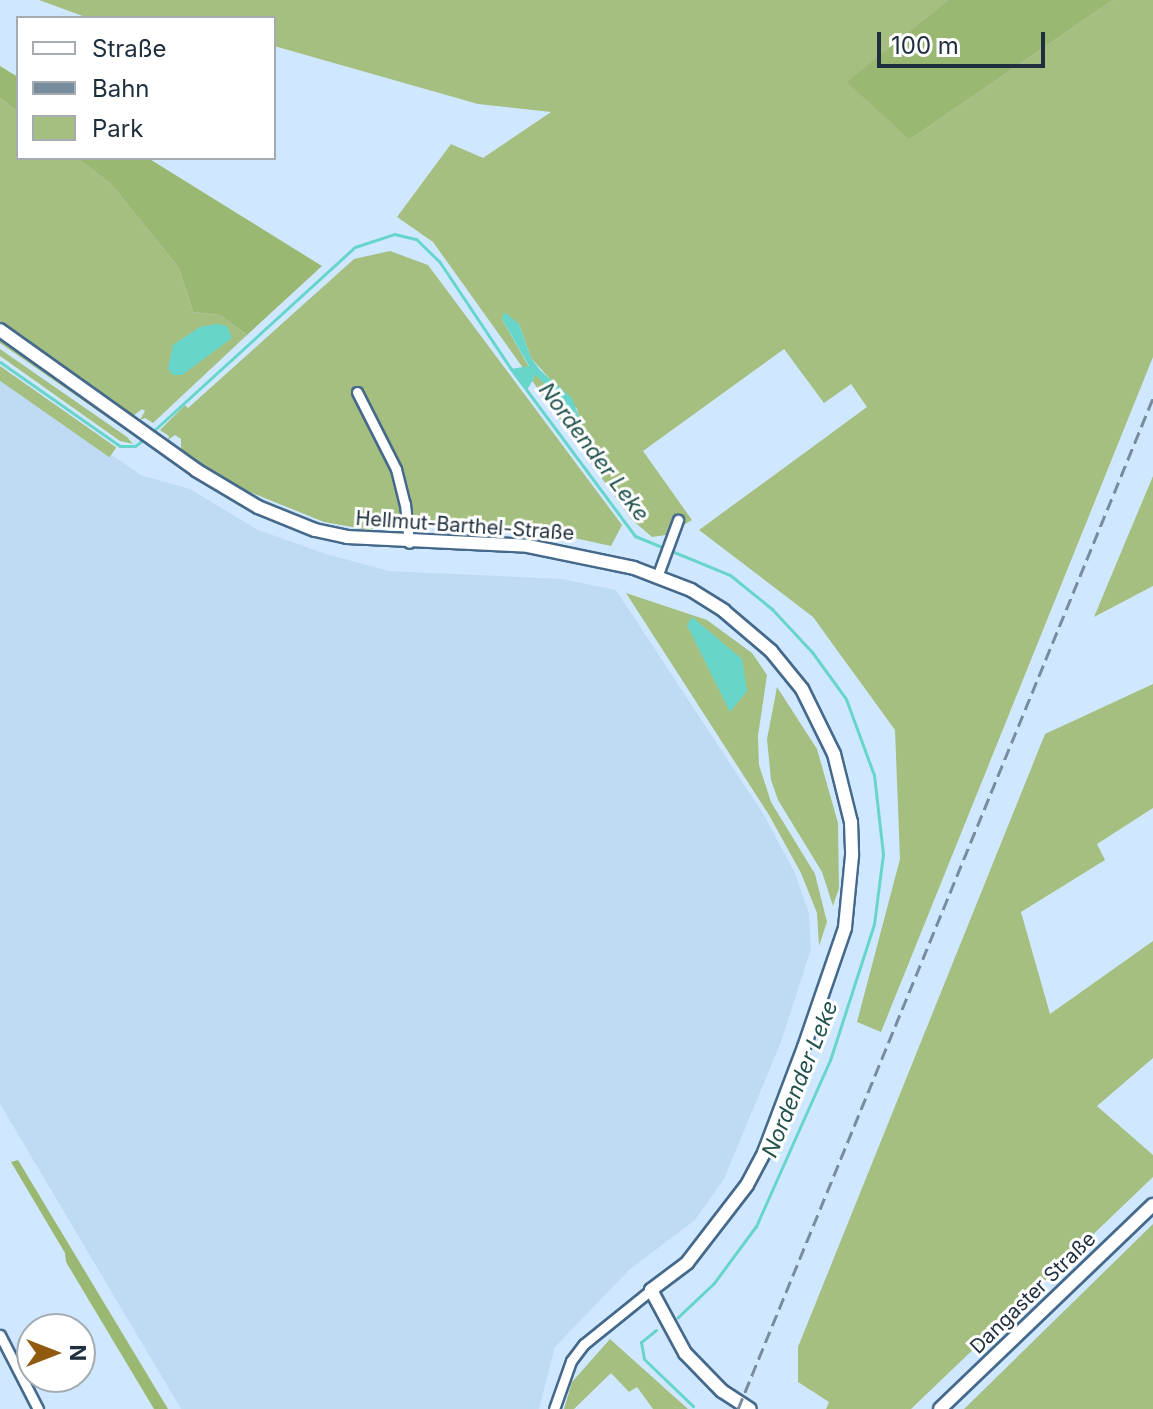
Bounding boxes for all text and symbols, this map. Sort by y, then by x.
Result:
legend [16,16,276,160]
scale bar [881,16,1049,66]
text: 100 m [891,31,959,60]
text: Straße [92,34,167,63]
text: Bahn [92,74,150,103]
text: Park [92,114,143,143]
water label: Nordender Leke [533,377,655,527]
street label: Hellmut-Barthel-Straße [355,506,575,546]
water label: Nordender Leke [757,997,843,1161]
street label: Dangaster Straße [965,1227,1101,1359]
north arrow [16,1313,96,1393]
text: N [65,1345,91,1361]

